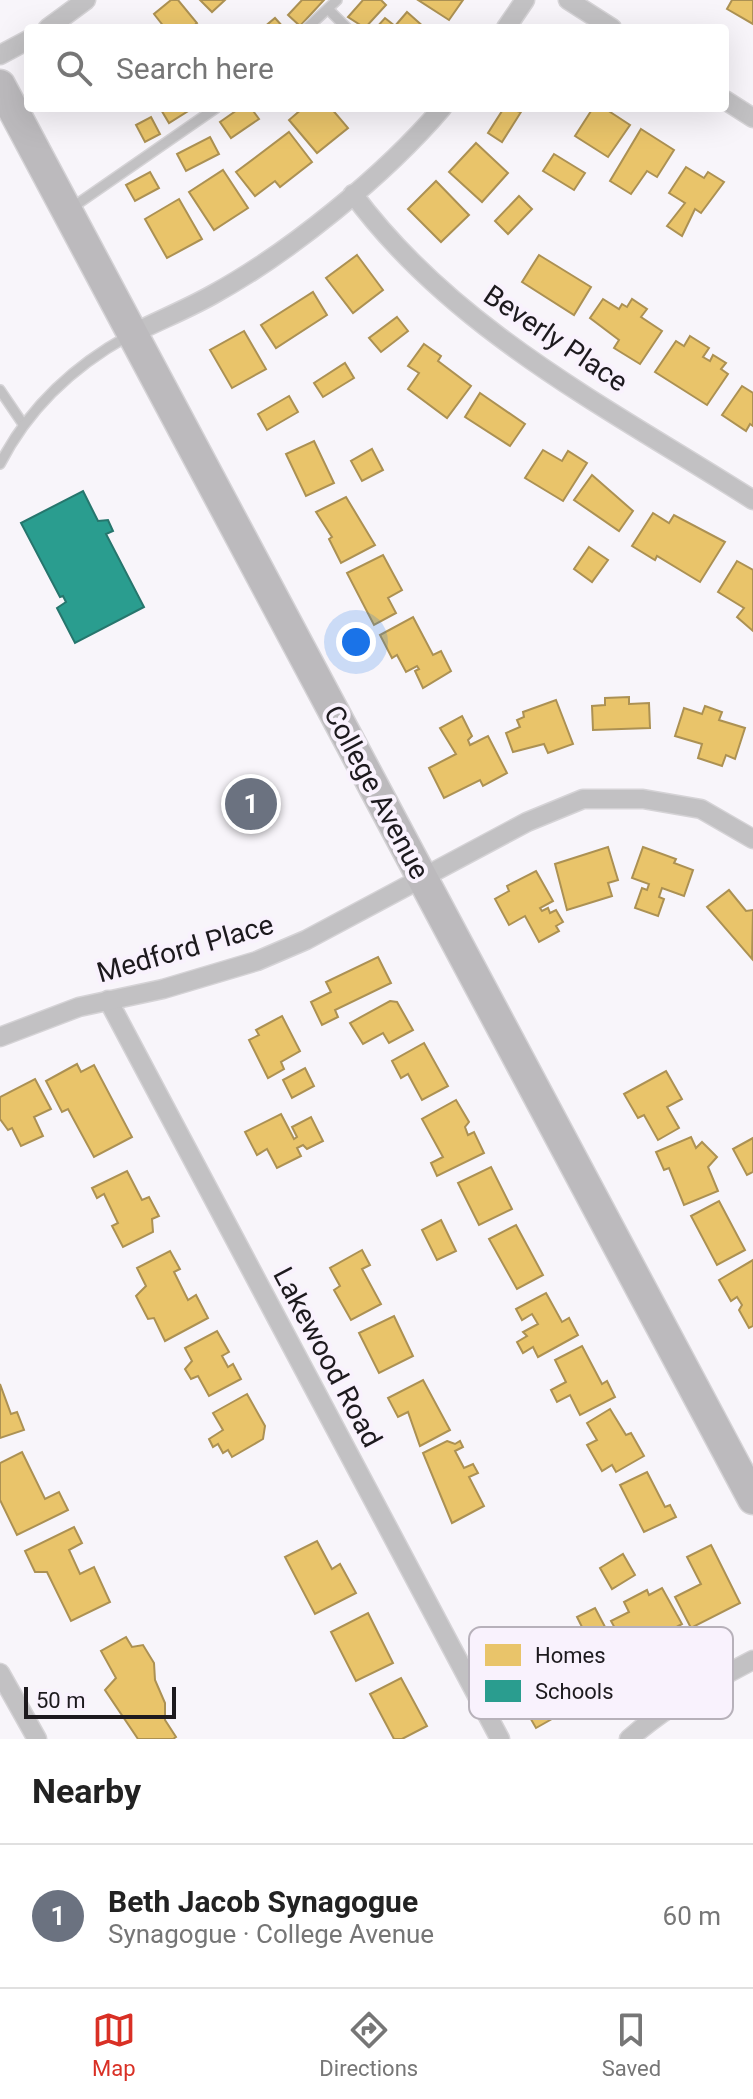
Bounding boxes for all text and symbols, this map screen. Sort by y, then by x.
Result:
search box [24,24,729,112]
icon: search [52,46,96,90]
text: Search here [116,51,274,86]
street label: Beverly Place [478,278,634,399]
your location [336,622,376,662]
street label: College Avenue [317,700,436,885]
pin: 1 [225,774,277,834]
street label: Medford Place [93,908,277,989]
street label: Lakewood Road [266,1262,389,1453]
legend [469,1627,733,1719]
text: Homes [535,1643,606,1668]
text: Schools [535,1679,614,1704]
scale bar [24,1683,176,1719]
text: 50 m [36,1688,85,1713]
text: Nearby [32,1771,141,1811]
text: Beth Jacob Synagogue [108,1884,418,1919]
text: 1 [51,1901,65,1931]
text: 60 m [663,1901,721,1931]
text: Synagogue · College Avenue [108,1919,434,1949]
tab: Map [92,2008,136,2081]
tab: Directions [319,2008,418,2081]
tab: Saved [602,2008,661,2081]

